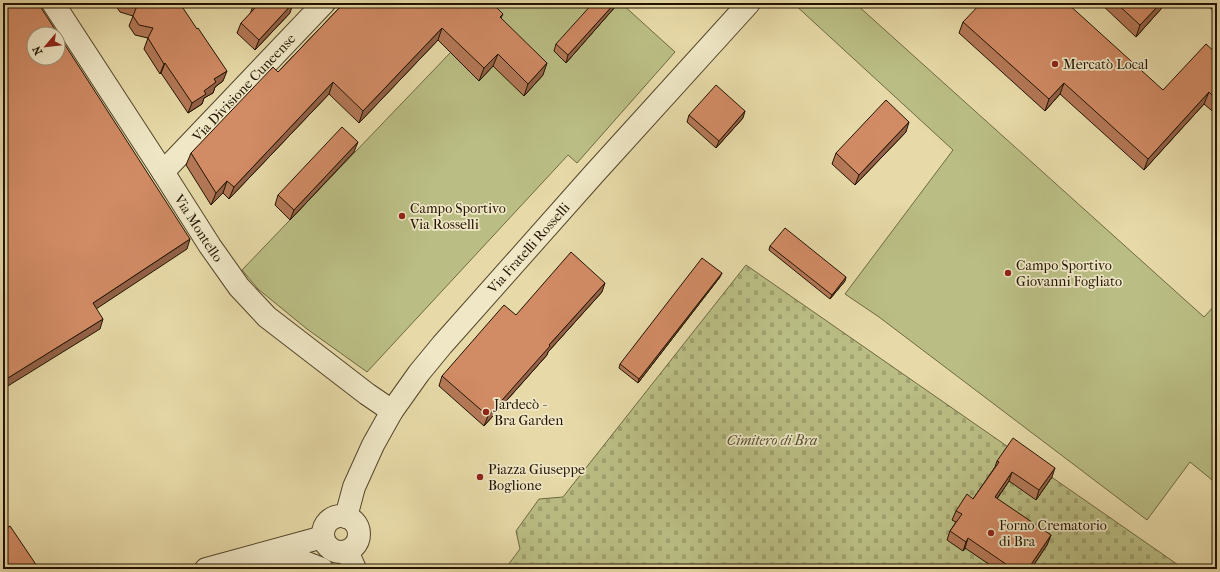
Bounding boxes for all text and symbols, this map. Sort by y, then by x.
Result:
north arrow [26,26,66,66]
street label: Via Divisione Cuneense [188,30,299,145]
text: N [30,43,45,57]
place label: Mercatò Local [1063,56,1148,73]
marker: Mercatò Local [1050,59,1060,69]
street label: Via Montello [170,190,227,265]
street label: Via Fratelli Rosselli [483,199,573,297]
place label: Campo Sportivo Via Rosselli [409,200,506,233]
marker: Campo Sportivo Via Rosselli [397,211,407,221]
place label: Campo Sportivo Giovanni Fogliato [1016,257,1122,290]
marker: Campo Sportivo Giovanni Fogliato [1003,268,1013,278]
place label: Jardecò - Bra Garden [493,396,563,429]
marker: Jardecò - Bra Garden [481,407,491,417]
park label: Cimitero di Bra [727,432,817,449]
place label: Piazza Giuseppe Boglione [488,461,585,494]
marker: Piazza Giuseppe Boglione [475,472,485,482]
place label: Forno Crematorio di Bra [999,517,1107,550]
marker: Forno Crematorio di Bra [986,528,996,538]

